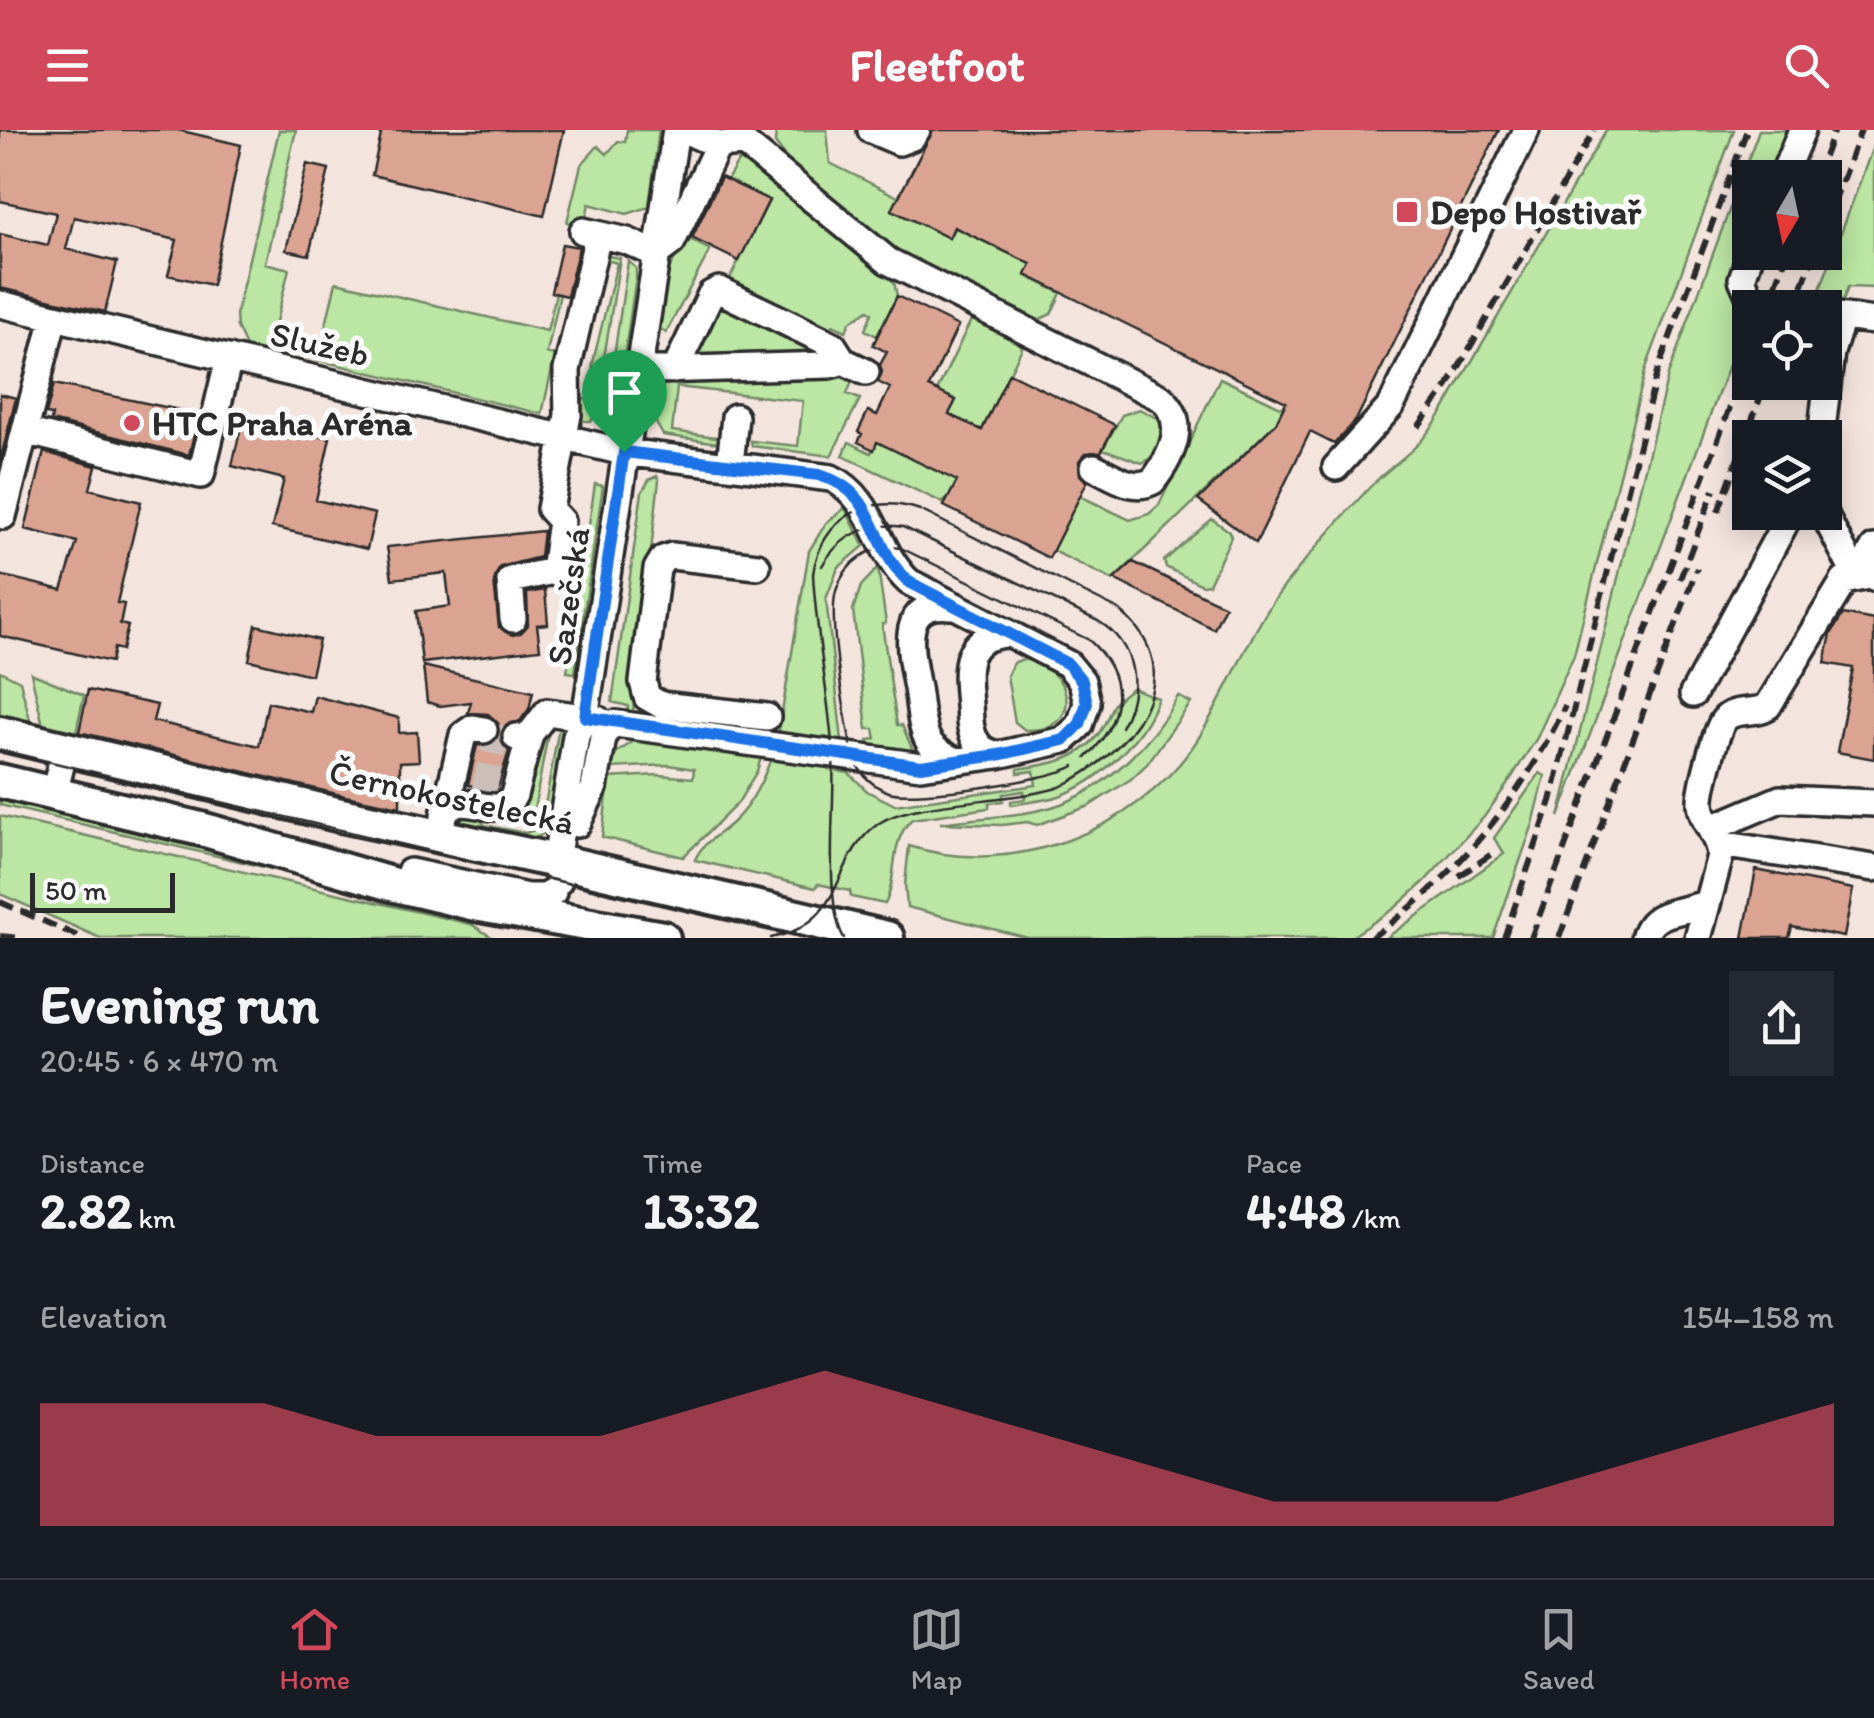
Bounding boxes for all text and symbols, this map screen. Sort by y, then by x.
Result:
icon: menu [40,38,95,93]
text: Fleetfoot [849,38,1025,92]
icon: search [1779,38,1834,93]
north arrow [1732,160,1842,270]
map controls [1732,160,1842,530]
place label: Depo Hostivař [1430,191,1642,233]
marker: Depo Hostivař [1394,199,1420,225]
button: locate [1732,290,1842,400]
street label: Služeb [267,312,373,376]
pin [582,350,667,453]
icon: arrive [597,365,652,420]
place label: HTC Praha Aréna [152,402,413,444]
marker: HTC Praha Aréna [121,412,143,434]
button: layers [1732,420,1842,530]
street label: Sazečská [538,524,598,668]
street label: Černokostelecká [325,750,579,844]
scale bar [30,868,175,913]
text: 50 m [45,873,107,907]
text: Evening run [40,971,319,1037]
button: share [1729,971,1834,1076]
text: 20:45 · 6 × 470 m [40,1042,278,1080]
text: Distance [40,1146,145,1180]
text: Time [643,1146,703,1180]
text: Pace [1246,1146,1302,1180]
text: 2.82 [40,1180,132,1241]
text: 13:32 [643,1180,759,1241]
text: 4:48 [1246,1180,1346,1241]
text: km [132,1201,176,1235]
text: /km [1346,1201,1401,1235]
text: Elevation [40,1298,167,1336]
text: 154–158 m [1682,1298,1834,1336]
tab: Home [280,1602,350,1696]
tab: Map [909,1602,964,1696]
tab: Saved [1523,1602,1595,1696]

